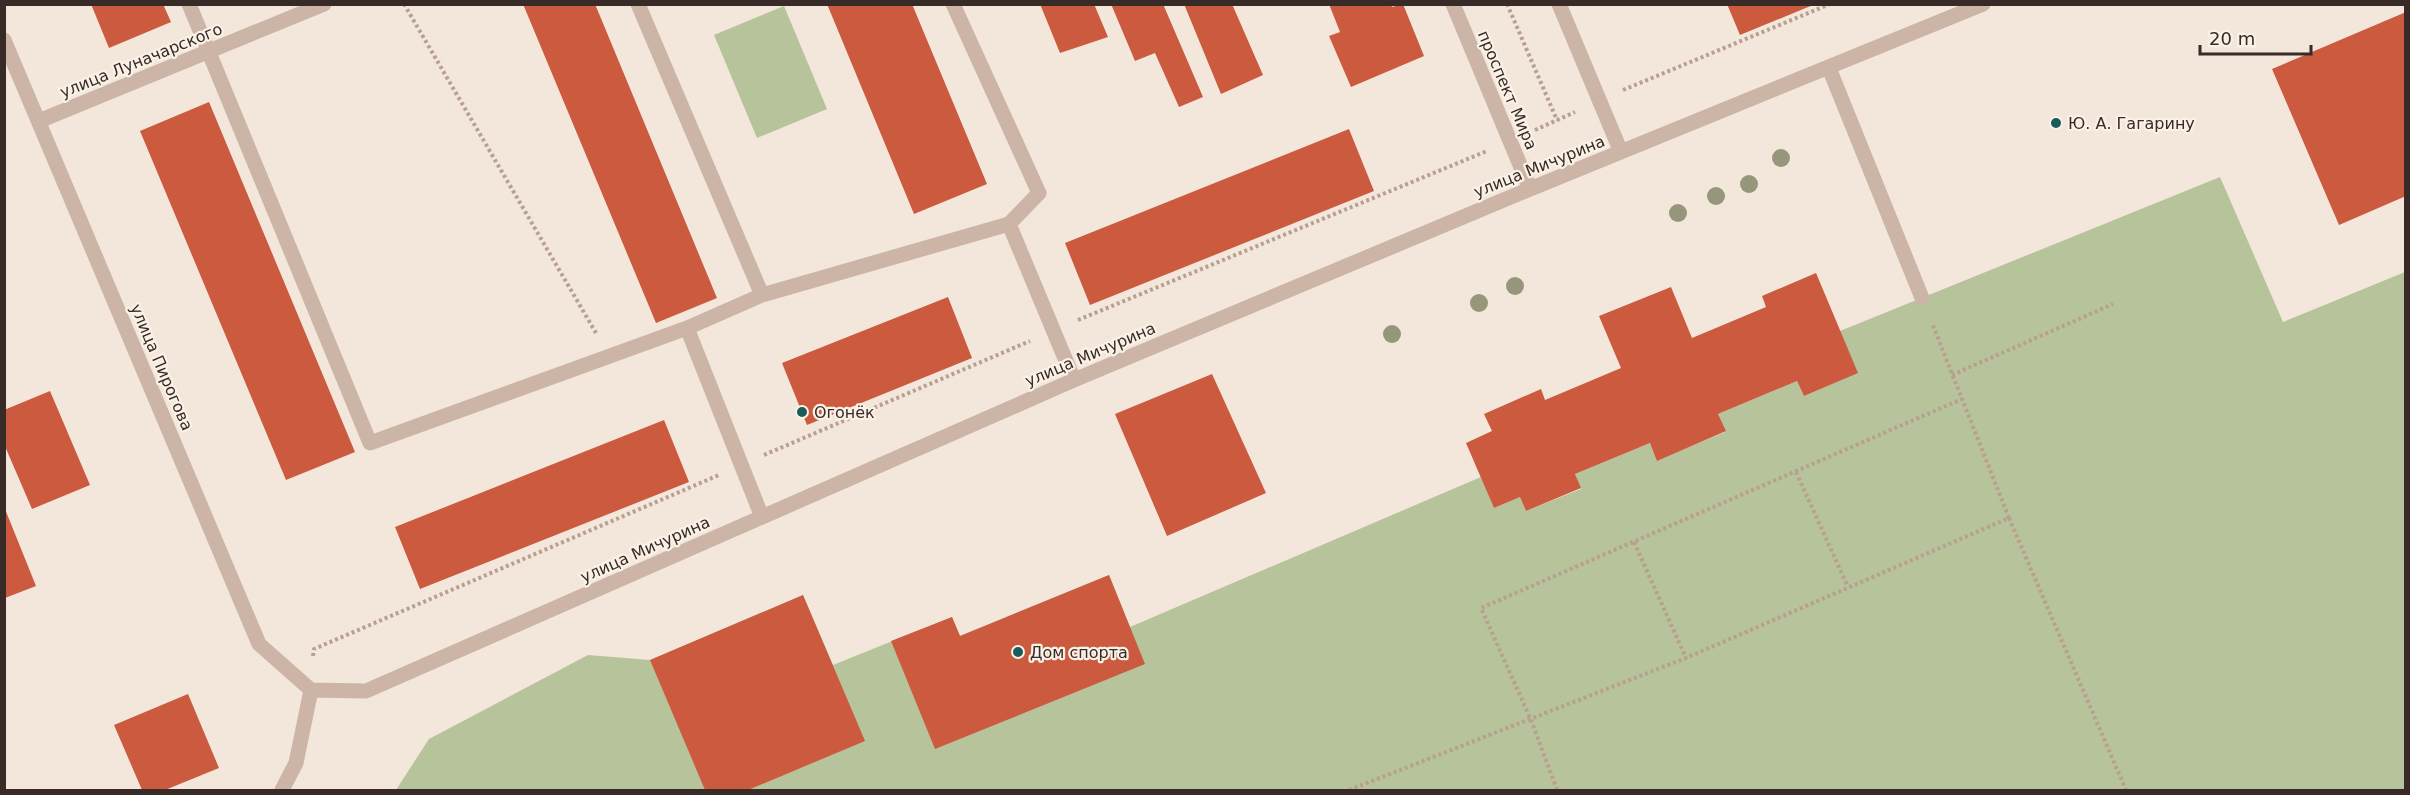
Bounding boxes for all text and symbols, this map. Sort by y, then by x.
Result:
scale bar [2200,18,2311,56]
street label: улица Луначарского [57,19,225,102]
street label: проспект Мира [1474,28,1541,153]
text: 20 m [2209,28,2255,49]
place label: Ю. А. Гагарину [2068,114,2195,133]
marker: Ю. А. Гагарину [2049,116,2063,130]
street label: улица Мичурина [1471,131,1608,201]
street label: улица Пирогова [126,301,197,433]
street label: улица Мичурина [1022,318,1158,391]
place label: Огонёк [814,403,875,422]
marker: Огонёк [795,405,809,419]
street label: улица Мичурина [577,512,713,587]
place label: Дом спорта [1030,643,1128,662]
marker: Дом спорта [1011,645,1025,659]

